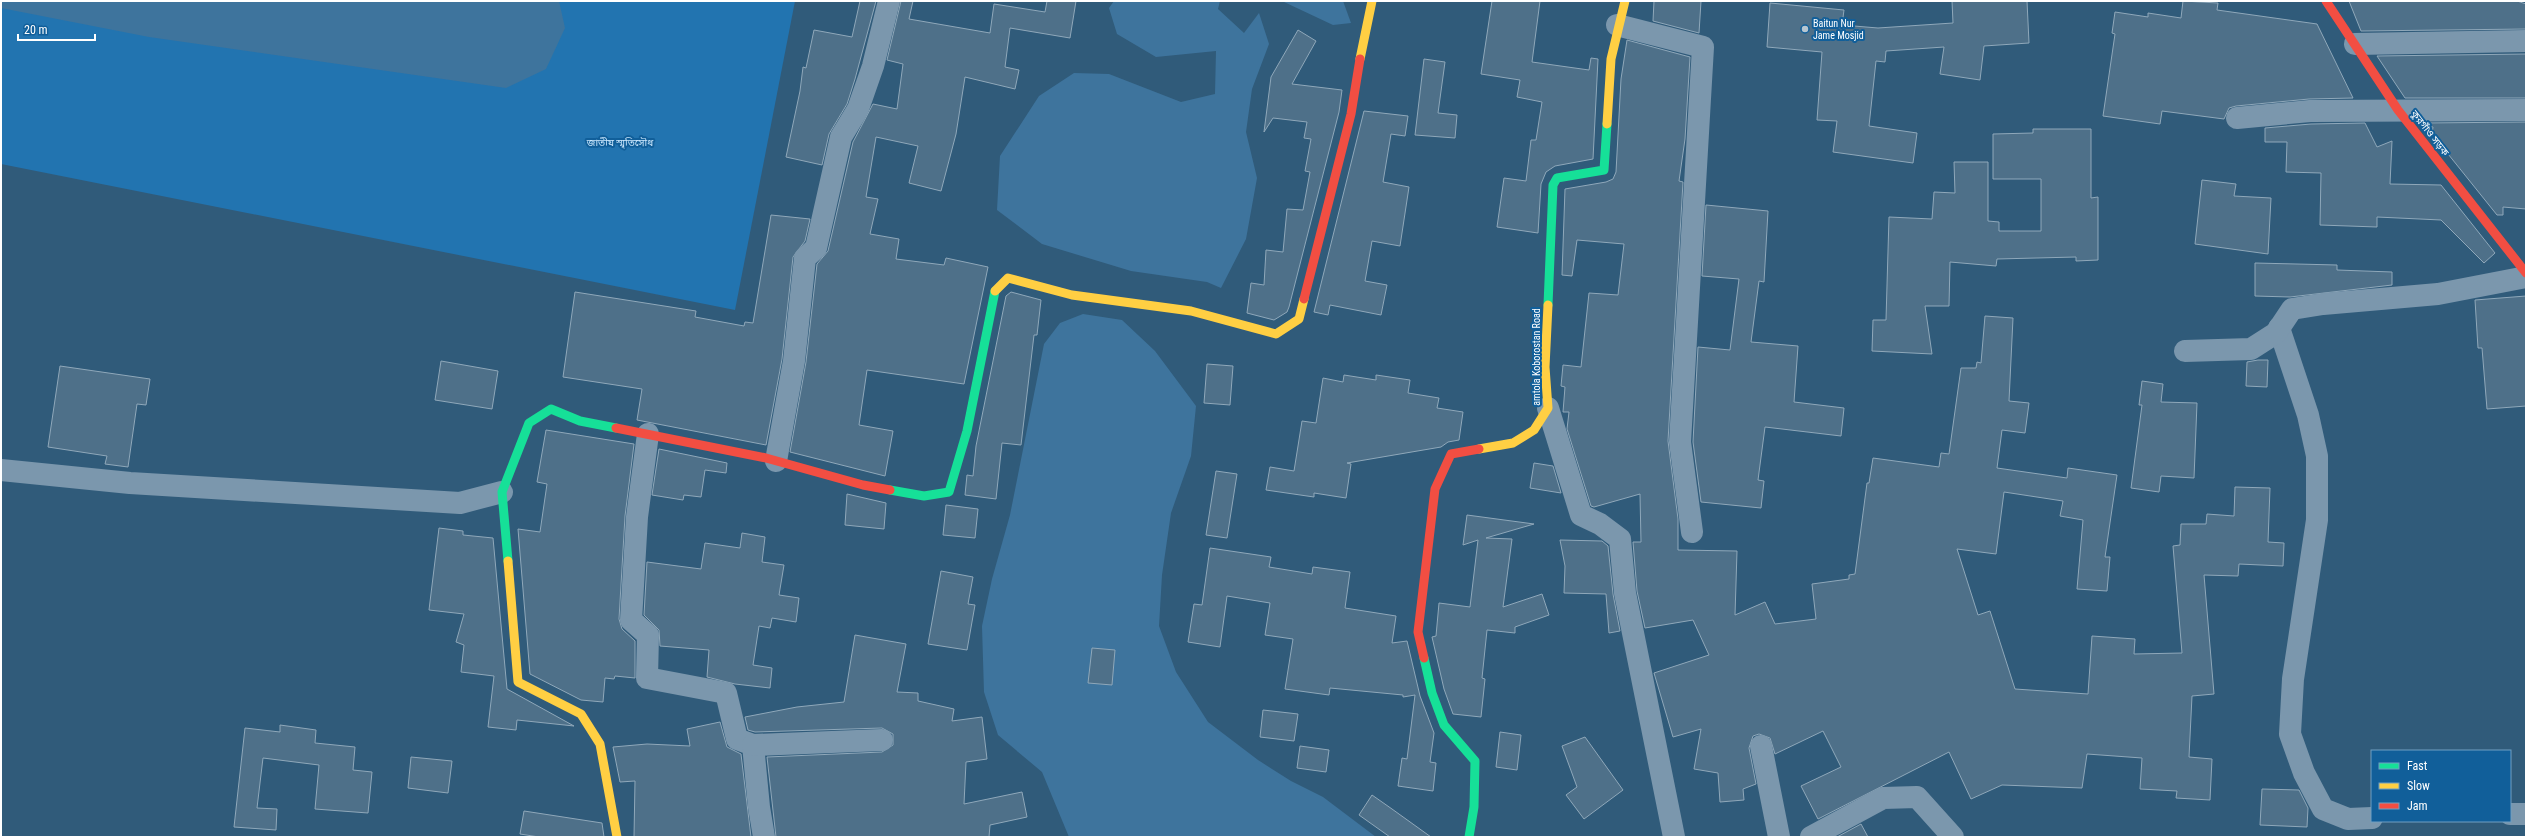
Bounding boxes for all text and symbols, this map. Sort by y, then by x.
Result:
scale bar [18,16,95,42]
place label: Baitun Nur Jame Mosjid [1813,18,1864,41]
text: 20 m [24,23,48,37]
marker: Baitun Nur Jame Mosjid [1800,24,1810,34]
street label: কুরগাঁও সড়ক [2408,107,2452,159]
park label: জাতীয় স্মৃতিসৌধ [586,137,654,149]
street label: amtola Koborostan Road [1531,308,1542,406]
legend [2371,750,2511,822]
text: Fast [2407,759,2428,773]
text: Slow [2407,779,2430,793]
text: Jam [2407,799,2428,813]

